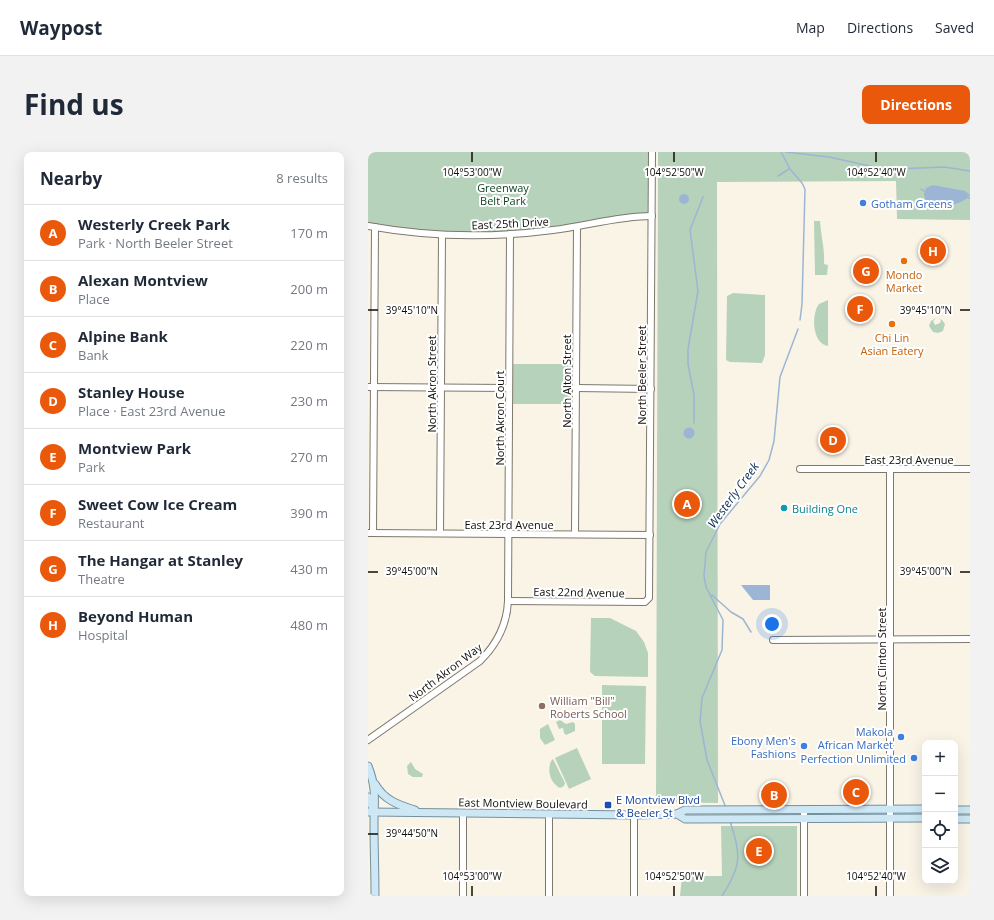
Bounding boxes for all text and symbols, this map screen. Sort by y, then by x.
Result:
text: Waypost [20,15,102,41]
text: Map [796,18,825,37]
text: Directions [847,18,913,37]
text: Saved [935,18,974,37]
text: Find us [24,85,124,123]
button: Directions [862,85,970,124]
text: 104°53'00"W [442,165,503,179]
text: 104°52'50"W [644,165,705,179]
text: 104°52'40"W [846,165,907,179]
text: Nearby [40,167,102,190]
text: 8 results [276,169,328,187]
park label: Greenway Belt Park [477,180,529,208]
place label: Gotham Greens [871,196,952,211]
marker: Gotham Greens [858,198,868,208]
street label: East 25th Drive [471,213,549,233]
text: Westerly Creek Park [78,214,230,234]
text: A [49,224,57,242]
text: 170 m [290,224,328,242]
text: Park · North Beeler Street [78,234,233,252]
pin: H [920,236,946,266]
pin: G [853,256,879,286]
marker: Mondo Market [899,256,909,266]
place label: Mondo Market [886,267,923,295]
text: Alexan Montview [78,270,208,290]
text: B [49,280,57,298]
text: 200 m [290,280,328,298]
text: Place [78,290,110,308]
pin: F [847,294,873,324]
text: 39°45'10"N [386,303,438,317]
text: 39°45'10"N [900,303,952,317]
marker: Chi Lin Asian Eatery [887,319,897,329]
street label: North Beeler Street [634,325,649,425]
text: Alpine Bank [78,326,168,346]
place label: Chi Lin Asian Eatery [860,330,924,358]
street label: North Alton Street [559,334,574,428]
street label: North Akron Street [424,335,439,433]
text: C [49,336,57,354]
text: 220 m [290,336,328,354]
text: Bank [78,346,108,364]
street label: North Akron Court [492,370,507,466]
text: Stanley House [78,382,185,402]
text: D [48,392,58,410]
text: 230 m [290,392,328,410]
text: Place · East 23rd Avenue [78,402,225,420]
pin: D [820,425,846,455]
text: Montview Park [78,438,191,458]
text: E [49,448,57,466]
text: 270 m [290,448,328,466]
street label: East 23rd Avenue [864,452,954,467]
text: Park [78,458,105,476]
water label: Westerly Creek [703,458,763,531]
pin: A [674,489,700,519]
text: Sweet Cow Ice Cream [78,494,237,514]
place label: Building One [792,501,858,516]
marker: Building One [779,503,789,513]
text: F [49,504,57,522]
text: 390 m [290,504,328,522]
text: Restaurant [78,514,145,532]
street label: East 23rd Avenue [464,517,554,532]
text: The Hangar at Stanley [78,550,243,570]
text: G [48,560,58,578]
text: 430 m [290,560,328,578]
text: 39°45'00"N [386,564,438,578]
text: 39°45'00"N [900,564,952,578]
text: Theatre [78,570,125,588]
street label: East 22nd Avenue [533,584,625,600]
text: Beyond Human [78,606,193,626]
street label: North Clinton Street [874,607,889,711]
your location [762,614,782,634]
text: H [48,616,58,634]
text: 480 m [290,616,328,634]
text: Hospital [78,626,128,644]
street label: North Akron Way [405,639,485,705]
place label: William "Bill" Roberts School [550,693,627,721]
marker: William "Bill" Roberts School [537,701,547,711]
place label: Makola African Market [818,724,893,752]
marker: Makola African Market [896,732,906,742]
place label: Ebony Men's Fashions [731,733,796,761]
map controls [922,740,958,884]
button: + [922,740,958,776]
marker: Ebony Men's Fashions [799,741,809,751]
place label: Perfection Unlimited [801,751,906,766]
marker: Perfection Unlimited [909,753,919,763]
button: − [922,776,958,812]
pin: C [843,777,869,807]
pin: B [761,780,787,810]
place label: E Montview Blvd & Beeler St [616,792,700,820]
street label: East Montview Boulevard [458,794,588,812]
marker: E Montview Blvd & Beeler St [603,800,613,810]
button: locate [922,812,958,848]
text: 39°44'50"N [386,826,438,840]
pin: E [746,836,772,866]
button: layers [922,848,958,884]
text: 104°53'00"W [442,869,503,883]
text: 104°52'50"W [644,869,705,883]
text: 104°52'40"W [846,869,907,883]

